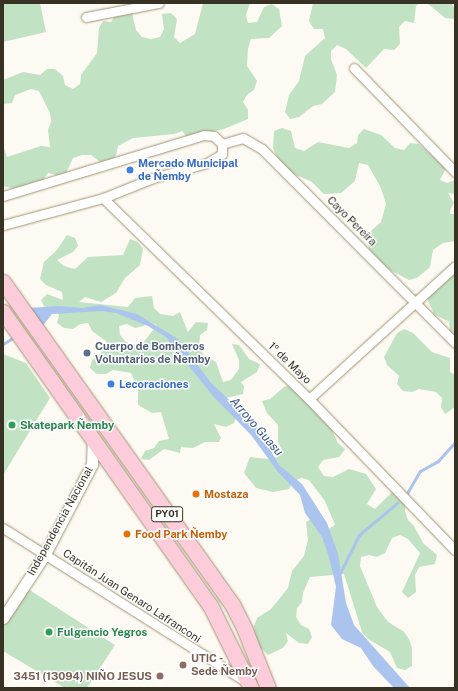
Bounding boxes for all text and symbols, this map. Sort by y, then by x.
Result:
place label: Mercado Municipal de Ñemby [138,157,238,183]
marker: Mercado Municipal de Ñemby [125,165,135,175]
street label: Cayo Pereira [324,193,380,249]
street label: 1º de Mayo [266,339,314,387]
place label: Cuerpo de Bomberos Voluntarios de Ñemby [95,340,211,366]
marker: Cuerpo de Bomberos Voluntarios de Ñemby [82,348,92,358]
place label: Lecoraciones [119,377,188,391]
marker: Lecoraciones [106,379,116,389]
water label: Arroyo Guasu [227,395,285,459]
place label: Skatepark Ñemby [20,418,114,432]
marker: Skatepark Ñemby [7,420,17,430]
street label: Independencia Nacional [24,464,96,578]
place label: Mostaza [204,487,249,501]
marker: Mostaza [191,489,201,499]
road number: PY01 [151,506,183,522]
place label: Food Park Ñemby [135,527,227,541]
marker: Food Park Ñemby [122,529,132,539]
street label: Capitán Juan Genaro Lafranconi [60,546,204,646]
place label: Fulgencio Yegros [57,625,147,639]
marker: Fulgencio Yegros [44,627,54,637]
place label: UTIC - Sede Ñemby [191,652,258,678]
marker: UTIC - Sede Ñemby [178,660,188,670]
place label: 3451 (13094) NIÑO JESUS [14,669,152,683]
marker: 3451 (13094) NIÑO JESUS [155,671,165,681]

